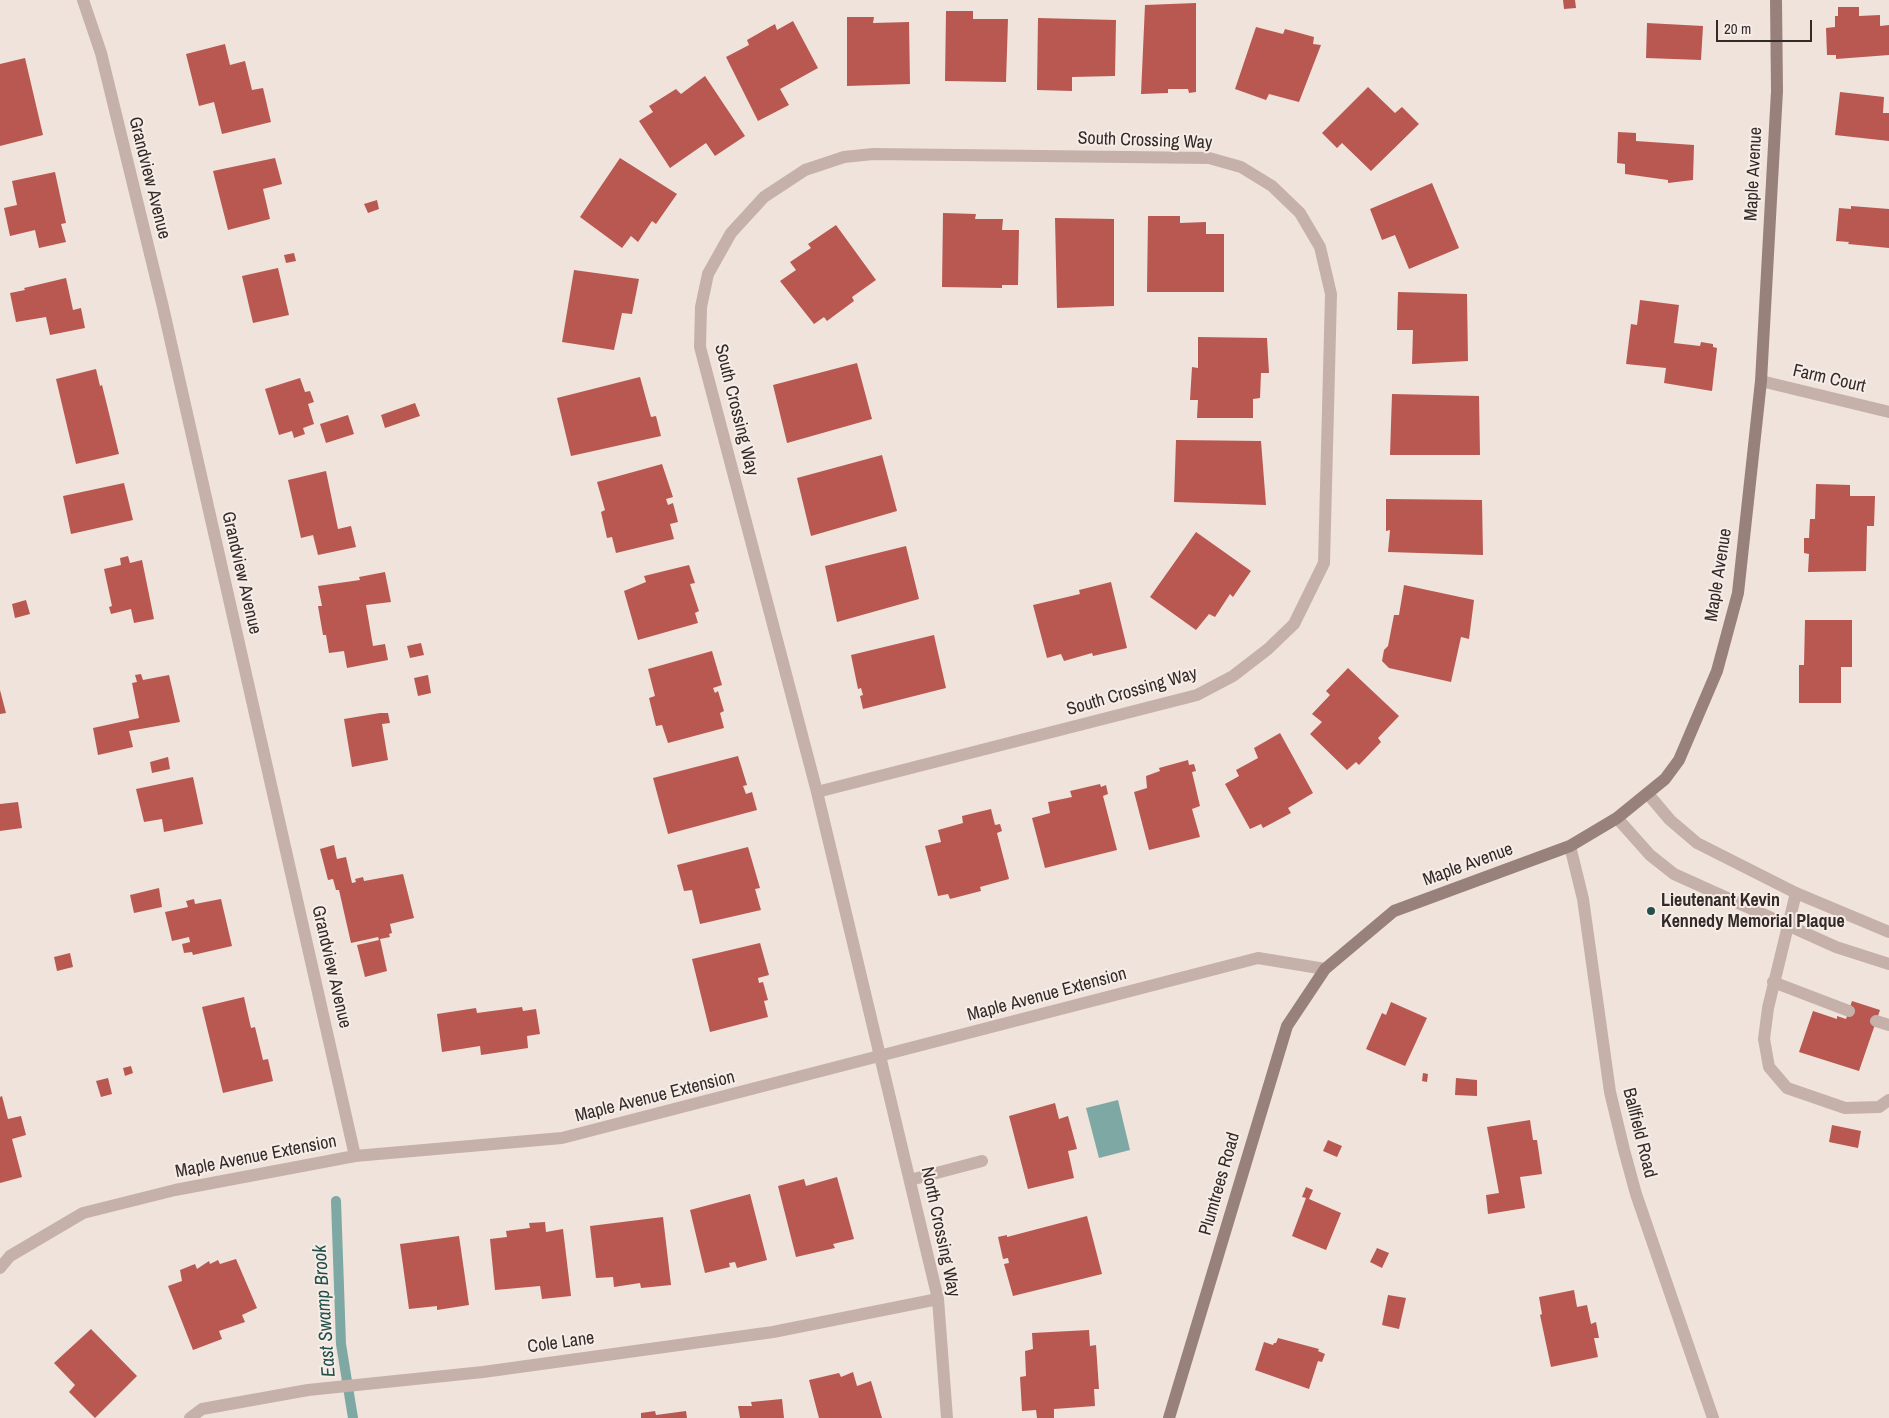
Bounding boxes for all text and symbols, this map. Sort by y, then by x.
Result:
scale bar [1719,10,1815,42]
text: 20 m [1724,18,1751,39]
street label: Grandview Avenue [123,115,175,241]
street label: Maple Avenue [1741,126,1767,222]
street label: South Crossing Way [1077,128,1213,154]
street label: South Crossing Way [709,342,763,478]
street label: Farm Court [1791,360,1867,398]
street label: Grandview Avenue [216,510,266,636]
street label: Maple Avenue [1701,527,1737,623]
street label: South Crossing Way [1064,663,1200,721]
street label: Maple Avenue [1420,839,1516,891]
place label: Lieutenant Kevin Kennedy Memorial Plaque [1661,890,1845,932]
street label: Grandview Avenue [306,904,356,1030]
marker: Lieutenant Kevin Kennedy Memorial Plaque [1645,905,1657,917]
street label: Maple Avenue Extension [965,963,1129,1027]
street label: Maple Avenue Extension [573,1067,737,1127]
street label: Ballfield Road [1617,1086,1661,1180]
street label: Plumtrees Road [1195,1130,1245,1238]
street label: Maple Avenue Extension [174,1131,338,1183]
street label: North Crossing Way [916,1165,964,1299]
water label: East Swamp Brook [309,1244,341,1378]
street label: Cole Lane [526,1328,596,1358]

